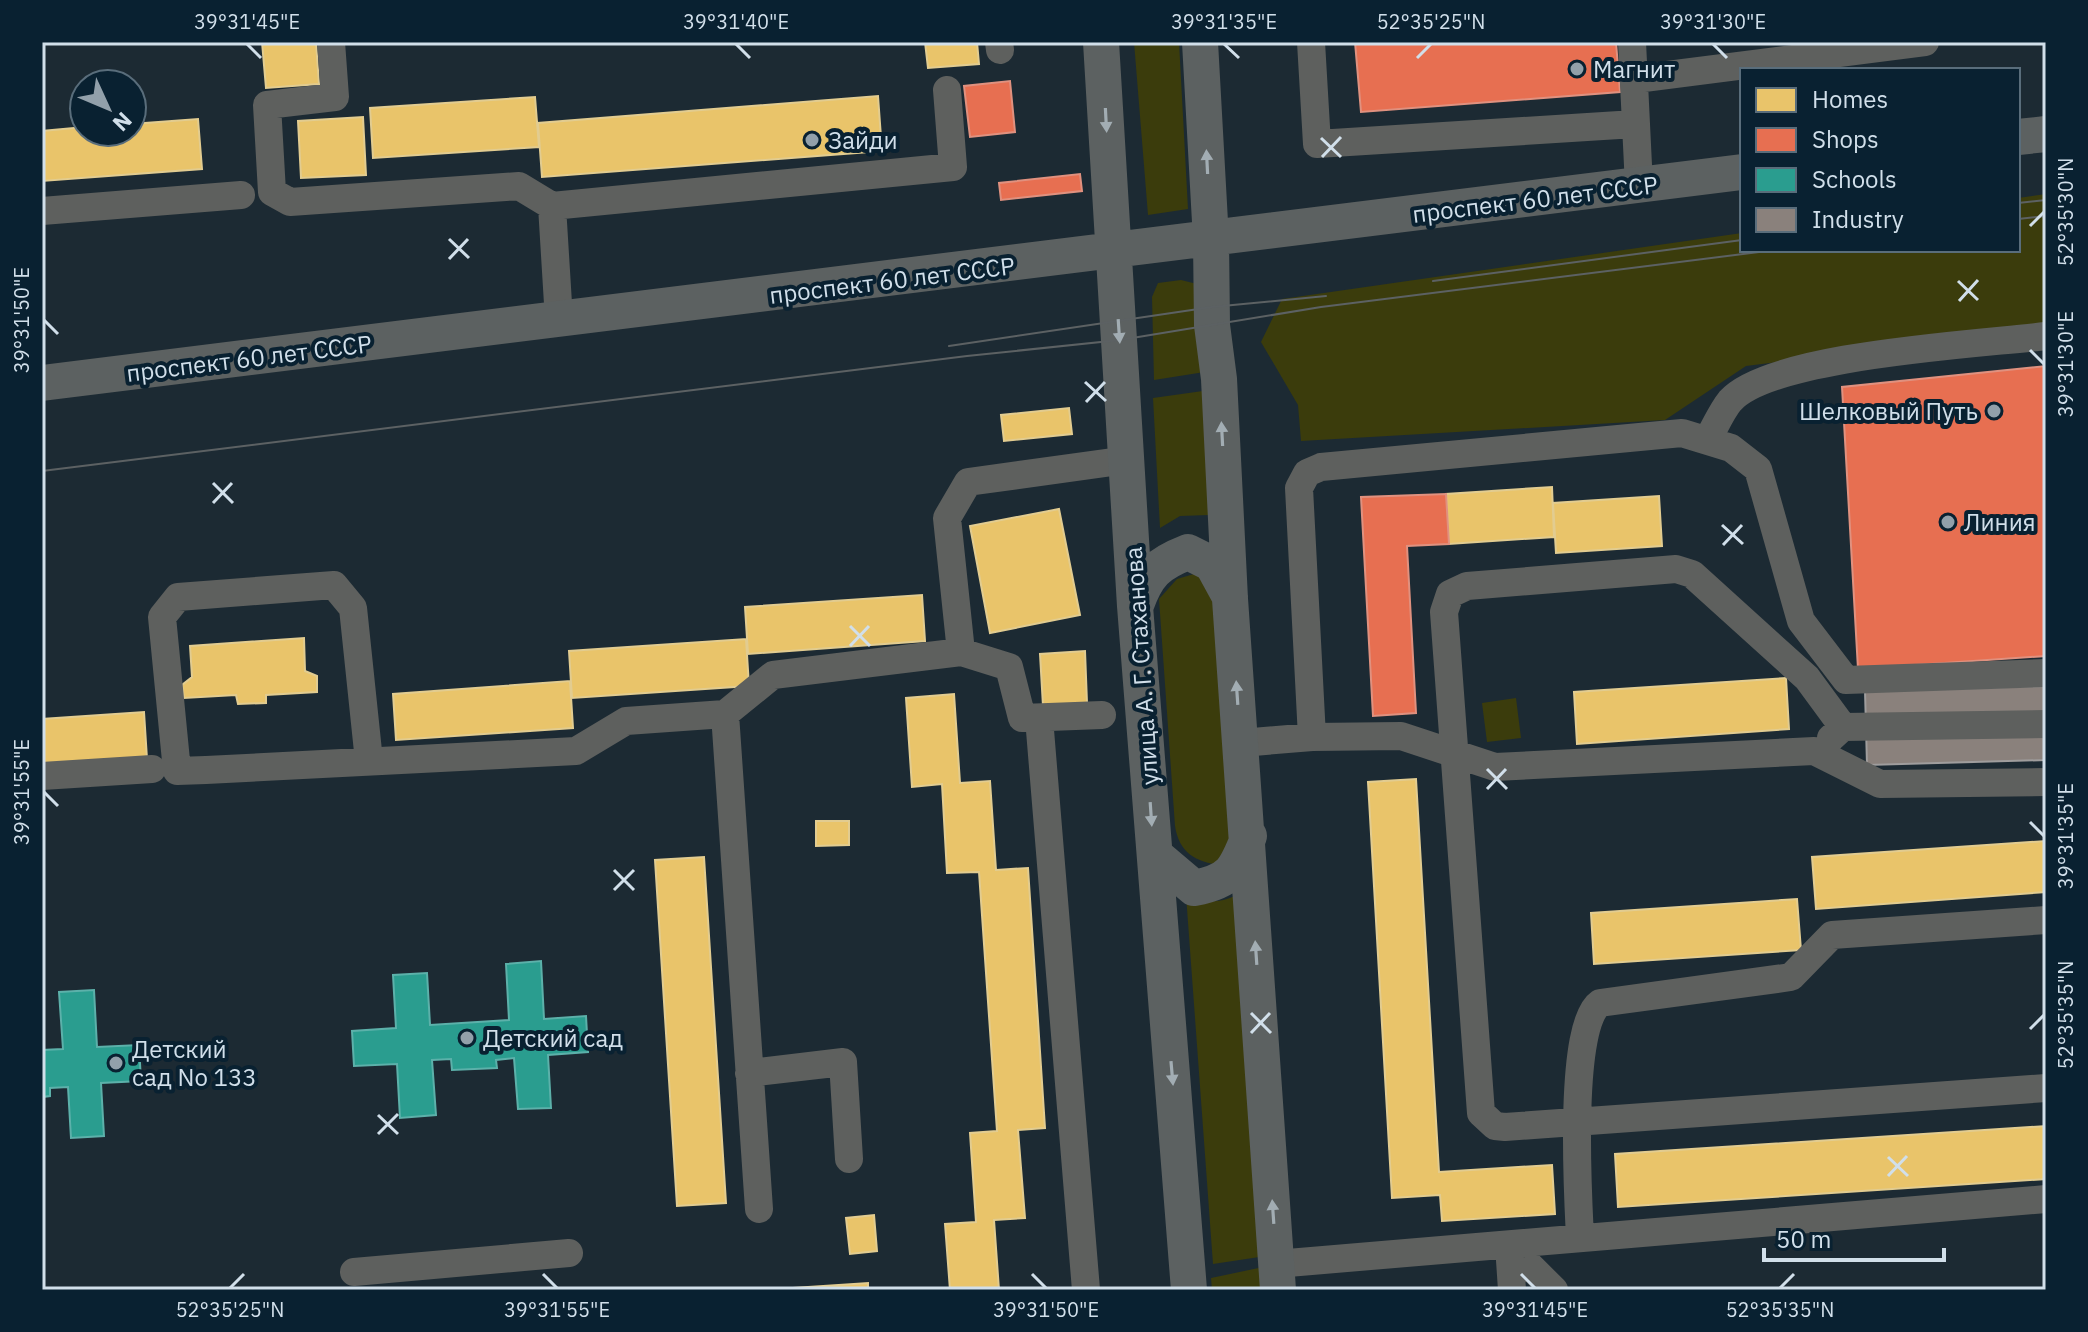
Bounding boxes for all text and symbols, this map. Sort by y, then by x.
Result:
text: 39°31'45"E [194,8,300,35]
text: 39°31'40"E [683,8,789,35]
text: 39°31'35"E [1171,8,1277,35]
text: 52°35'25"N [1377,8,1485,35]
text: 39°31'30"E [1660,8,1766,35]
place label: Магнит [1593,53,1675,85]
marker: Магнит [1568,60,1586,78]
north arrow [68,68,148,148]
legend [1740,68,2020,252]
text: Homes [1812,83,1888,115]
text: N [107,106,139,138]
one-way arrow [1099,108,1112,133]
text: Shops [1812,123,1879,155]
place label: Зайди [828,124,898,156]
marker: Зайди [803,131,821,149]
one-way arrow [1200,149,1213,174]
text: 52°35'30"N [2052,158,2079,266]
text: Schools [1812,163,1897,195]
street label: проспект 60 лет СССР [1411,168,1659,230]
text: Industry [1812,203,1904,235]
street label: проспект 60 лет СССР [768,249,1016,311]
text: 39°31'50"E [8,267,35,373]
text: 39°31'30"E [2052,311,2079,417]
one-way arrow [1113,319,1126,344]
street label: проспект 60 лет СССР [125,327,373,389]
place label: Шелковый Путь [1799,395,1978,427]
marker: Шелковый Путь [1985,402,2003,420]
one-way arrow [1215,421,1228,446]
place label: Линия [1964,506,2036,538]
marker: Линия [1939,513,1957,531]
street label: улица А. Г. Стаханова [1117,546,1165,786]
one-way arrow [1231,680,1244,705]
text: 39°31'55"E [8,739,35,845]
text: 39°31'35"E [2052,783,2079,889]
one-way arrow [1145,802,1158,827]
one-way arrow [1249,940,1262,965]
text: 52°35'35"N [2052,961,2079,1069]
place label: Детский сад [483,1022,623,1054]
marker: Детский сад [458,1029,476,1047]
place label: Детский сад No 133 [132,1033,257,1093]
marker: Детский сад No 133 [107,1054,125,1072]
one-way arrow [1166,1061,1179,1086]
one-way arrow [1266,1199,1279,1224]
scale bar [1764,1212,1944,1262]
text: 50 m [1776,1223,1831,1255]
text: 52°35'25"N [176,1296,284,1323]
text: 39°31'55"E [504,1296,610,1323]
text: 39°31'50"E [993,1296,1099,1323]
text: 39°31'45"E [1482,1296,1588,1323]
text: 52°35'35"N [1726,1296,1834,1323]

